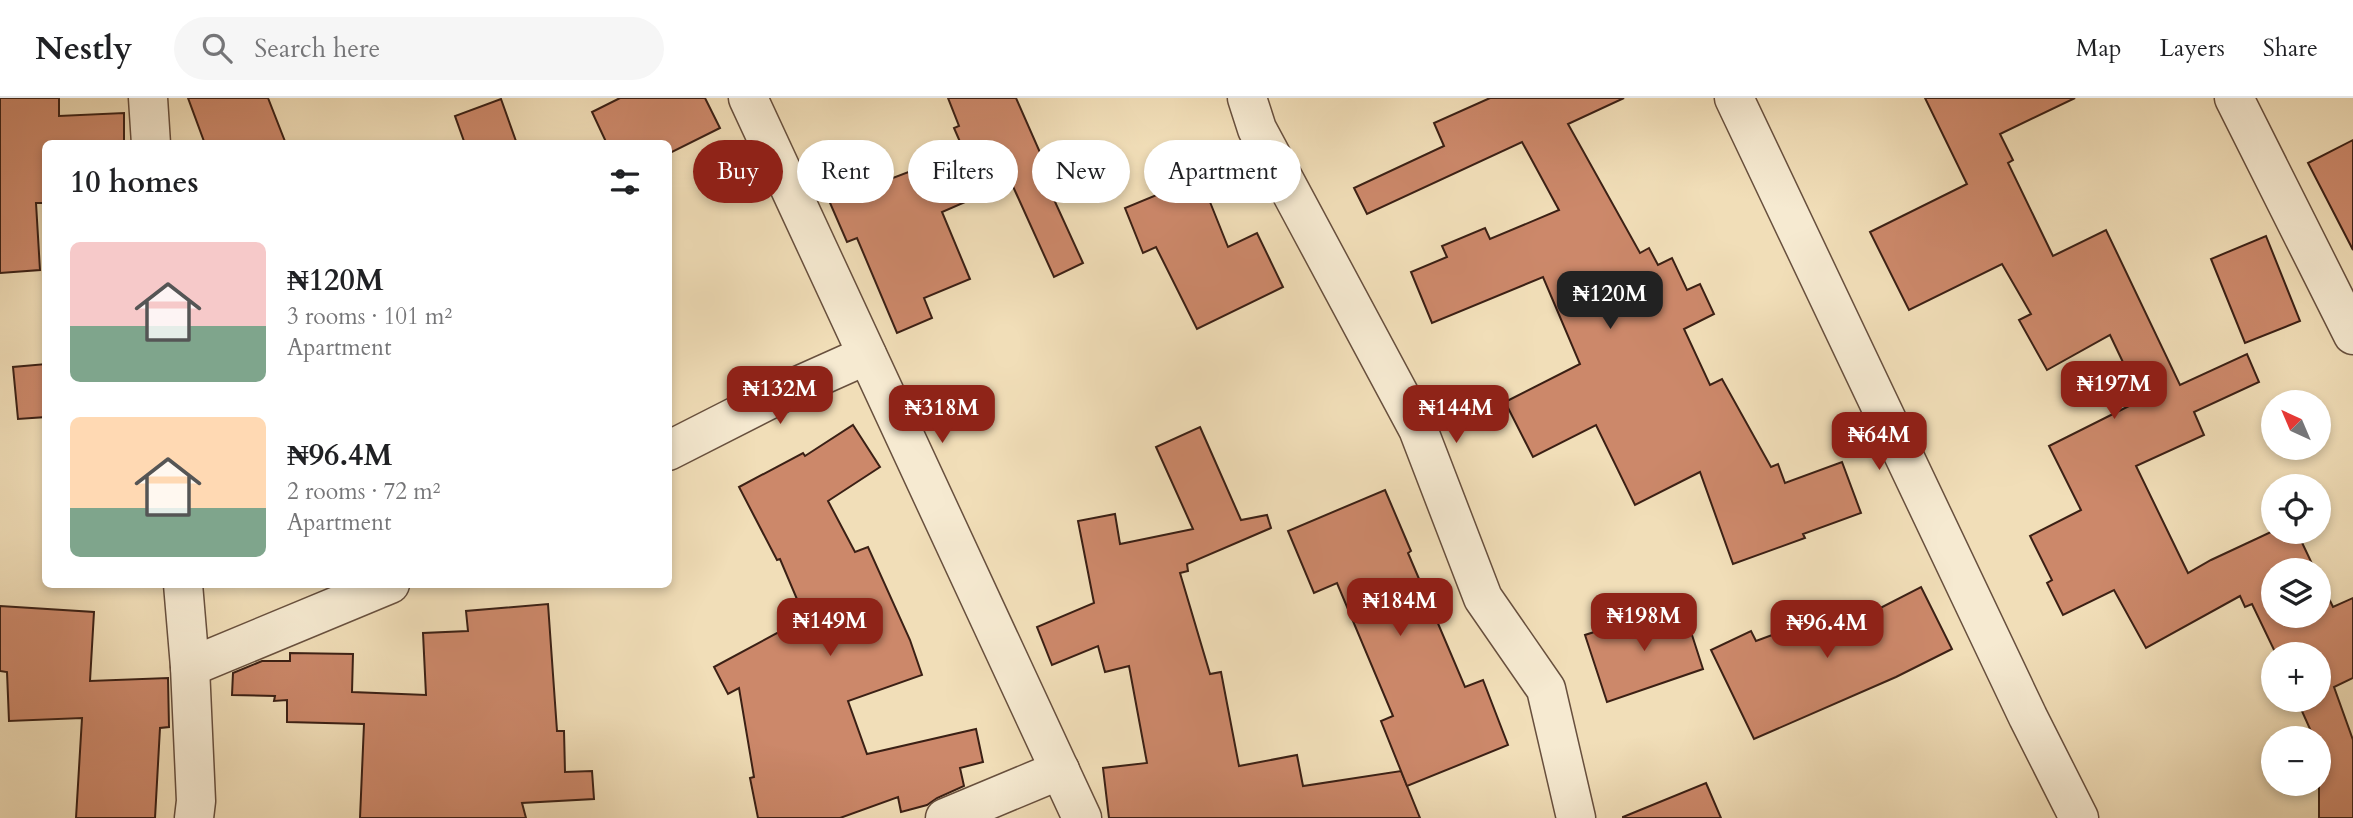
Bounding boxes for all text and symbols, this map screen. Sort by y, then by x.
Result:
search box [174,17,664,80]
text: Nestly [35,26,132,71]
icon: search [198,29,236,67]
text: Search here [254,31,380,66]
text: Map [2076,32,2122,65]
text: Layers [2160,32,2225,65]
text: Share [2263,32,2318,65]
chip: Buy [693,140,783,203]
chip: Rent [797,140,894,203]
chip: Filters [908,140,1018,203]
chip: New [1032,140,1130,203]
chip: Apartment [1144,140,1301,203]
text: 10 homes [70,162,199,203]
icon: filters [606,163,644,201]
text: ₦120M [287,260,384,301]
icon: home [126,270,210,354]
pin: ₦120M [1561,272,1659,331]
text: ₦120M [1573,278,1647,309]
text: 3 rooms · 101 m² [287,301,452,332]
text: Apartment [287,332,391,363]
pin: ₦197M [2065,362,2163,421]
pin: ₦132M [731,366,829,426]
text: ₦197M [2077,368,2151,399]
text: ₦132M [743,373,817,404]
pin: ₦318M [893,386,991,445]
pin: ₦144M [1407,386,1505,445]
north arrow [2261,390,2331,460]
map controls [2261,390,2331,796]
text: ₦318M [905,392,979,423]
text: ₦144M [1419,392,1493,423]
pin: ₦64M [1838,412,1920,472]
text: ₦64M [1848,419,1910,450]
text: ₦96.4M [287,435,393,476]
icon: home [126,445,210,529]
button: locate [2261,474,2331,544]
text: 2 rooms · 72 m² [287,476,440,507]
text: Apartment [287,507,391,538]
button: layers [2261,558,2331,628]
pin: ₦184M [1351,578,1449,638]
text: ₦184M [1363,585,1437,616]
pin: ₦198M [1595,594,1693,653]
pin: ₦149M [781,598,879,658]
text: ₦198M [1607,600,1681,631]
pin: ₦96.4M [1770,601,1884,660]
text: ₦149M [793,605,867,636]
text: ₦96.4M [1787,607,1867,638]
button: + [2261,642,2331,712]
button: − [2261,726,2331,796]

